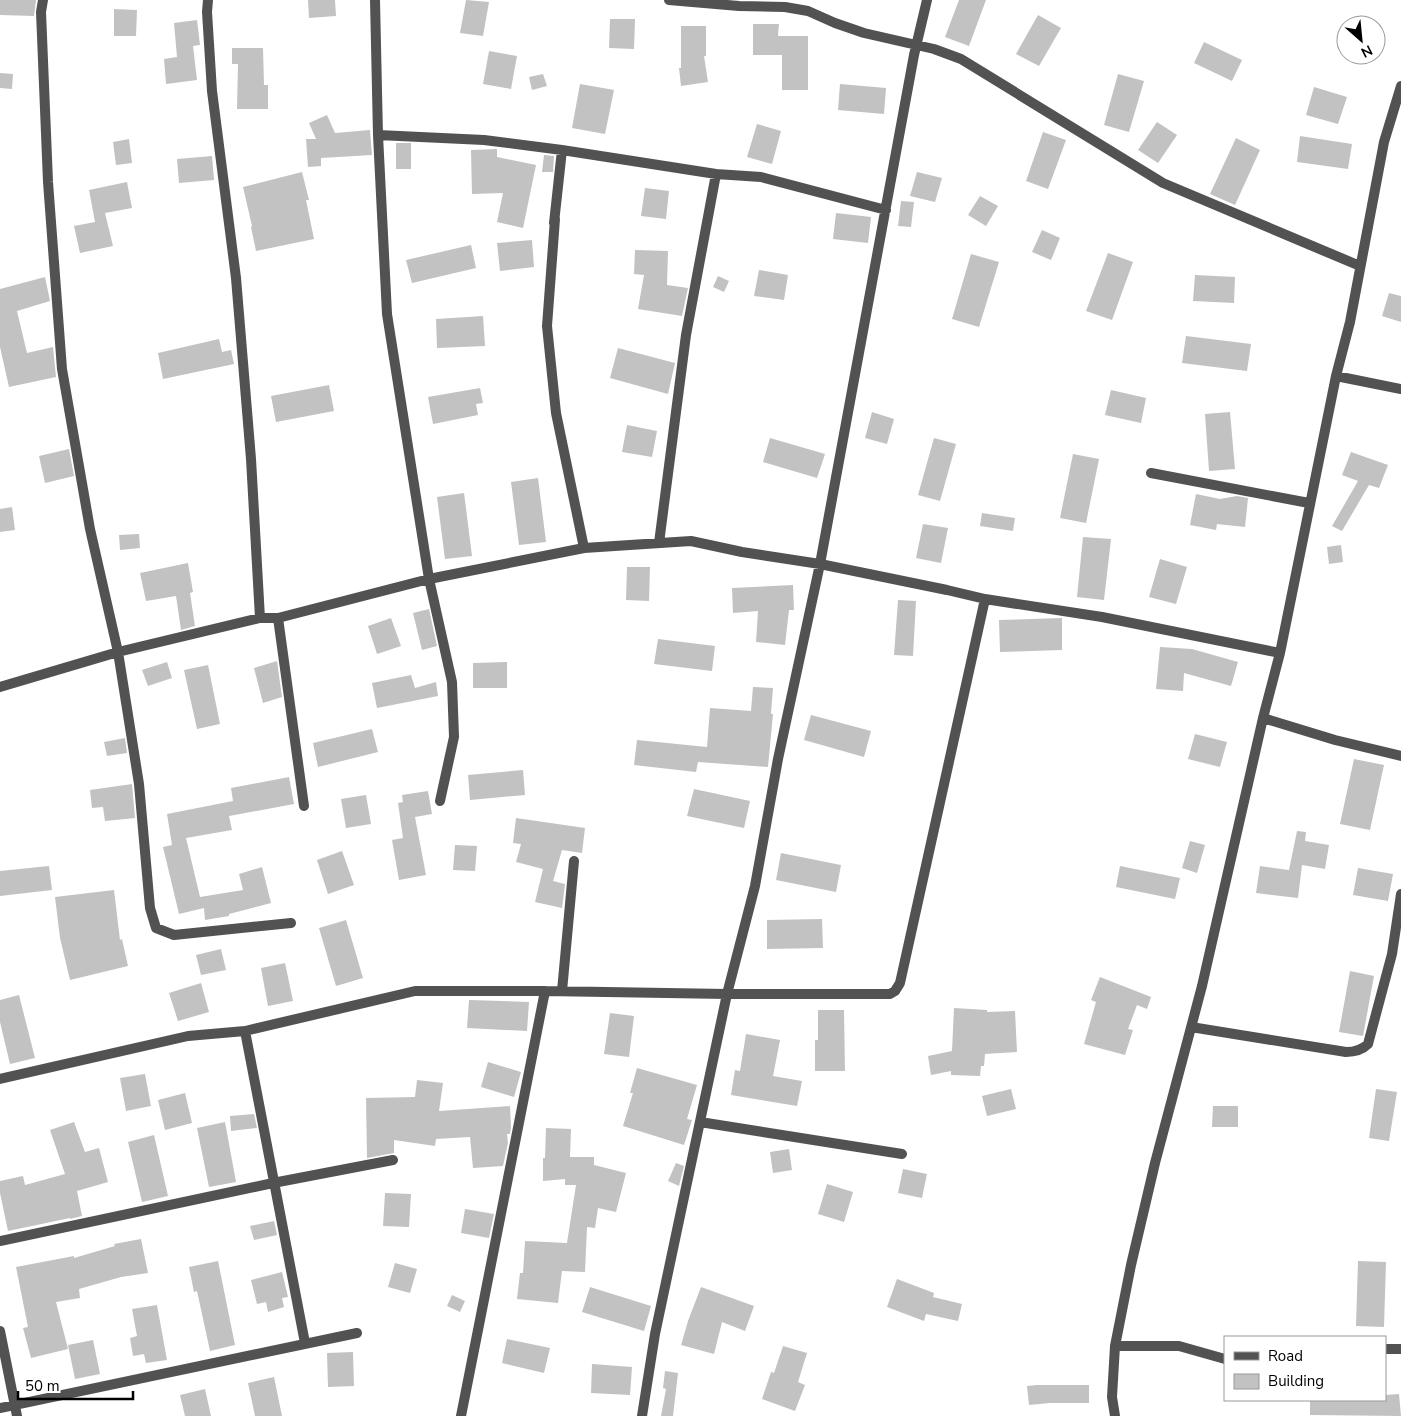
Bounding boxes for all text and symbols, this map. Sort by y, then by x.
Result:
north arrow [1336,15,1386,65]
text: N [1358,40,1376,62]
legend [1224,1336,1386,1401]
text: Road [1268,1346,1303,1366]
scale bar [18,1368,132,1400]
text: Building [1268,1371,1324,1391]
text: 50 m [25,1376,60,1396]

